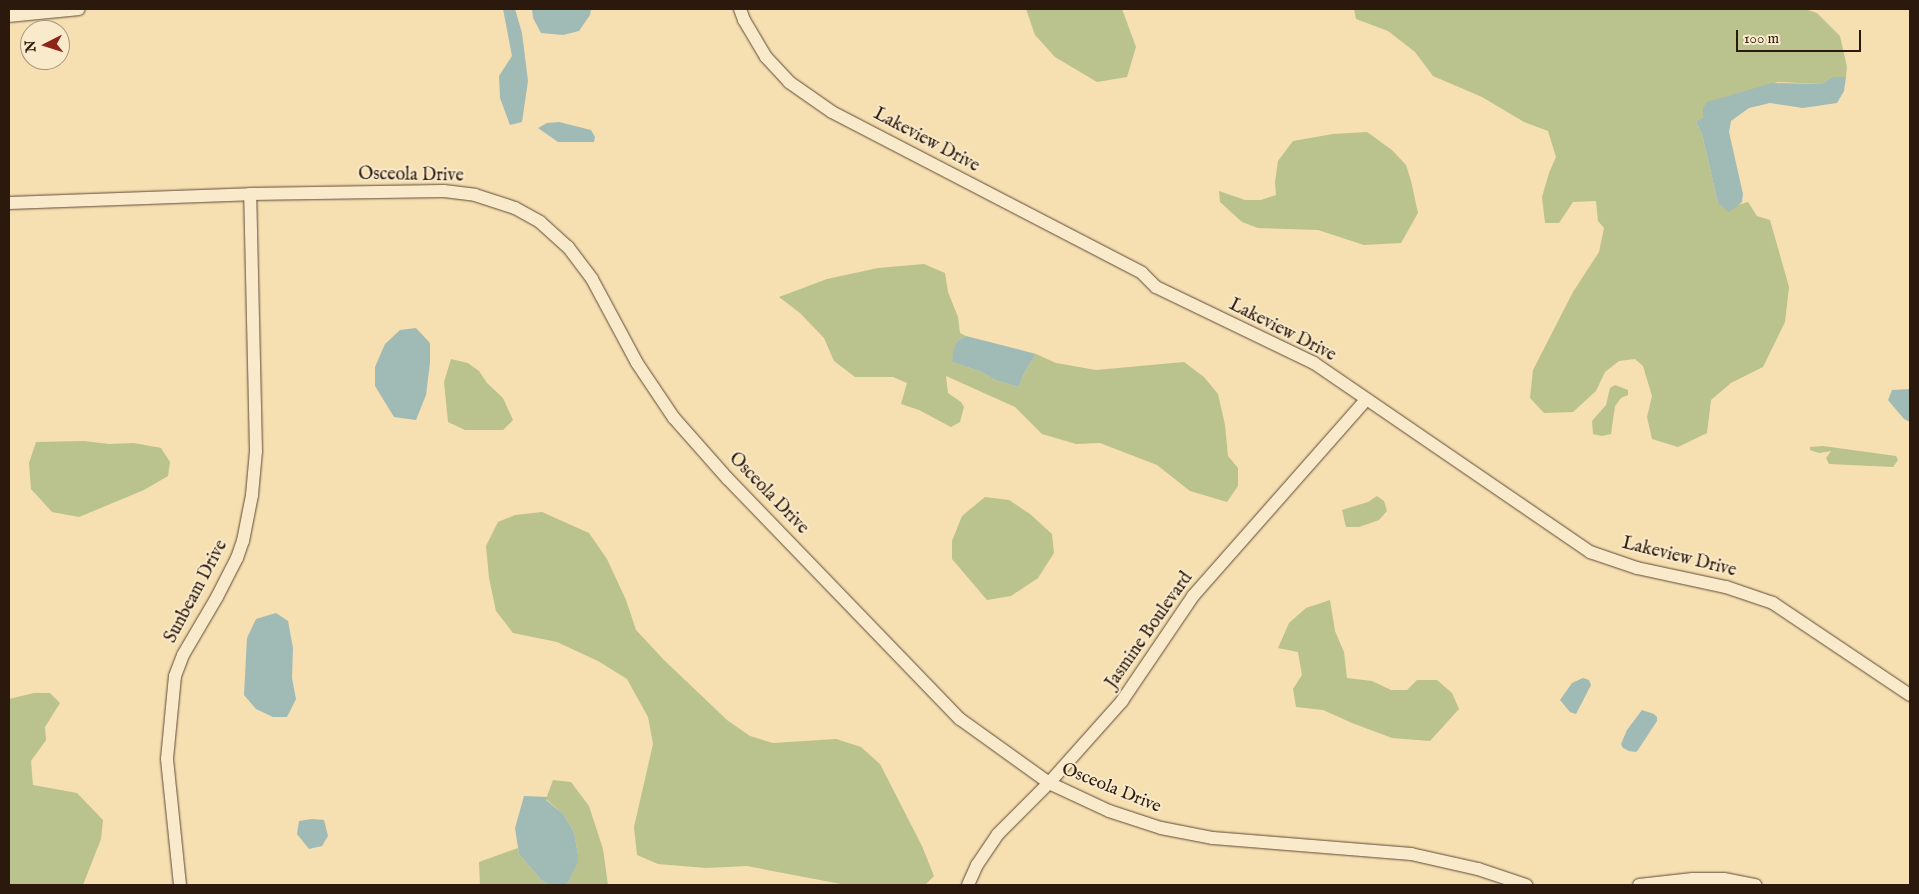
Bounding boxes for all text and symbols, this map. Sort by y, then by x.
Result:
north arrow [20,20,70,70]
scale bar [1739,20,1864,52]
text: 100 m [1744,29,1779,48]
text: N [22,39,41,53]
street label: Lakeview Drive [869,104,983,178]
street label: Osceola Drive [358,164,464,188]
street label: Lakeview Drive [1225,295,1339,367]
street label: Osceola Drive [724,449,812,539]
street label: Lakeview Drive [1620,533,1738,583]
street label: Sunbeam Drive [161,537,233,647]
street label: Jasmine Boulevard [1102,569,1198,693]
street label: Osceola Drive [1058,759,1164,819]

